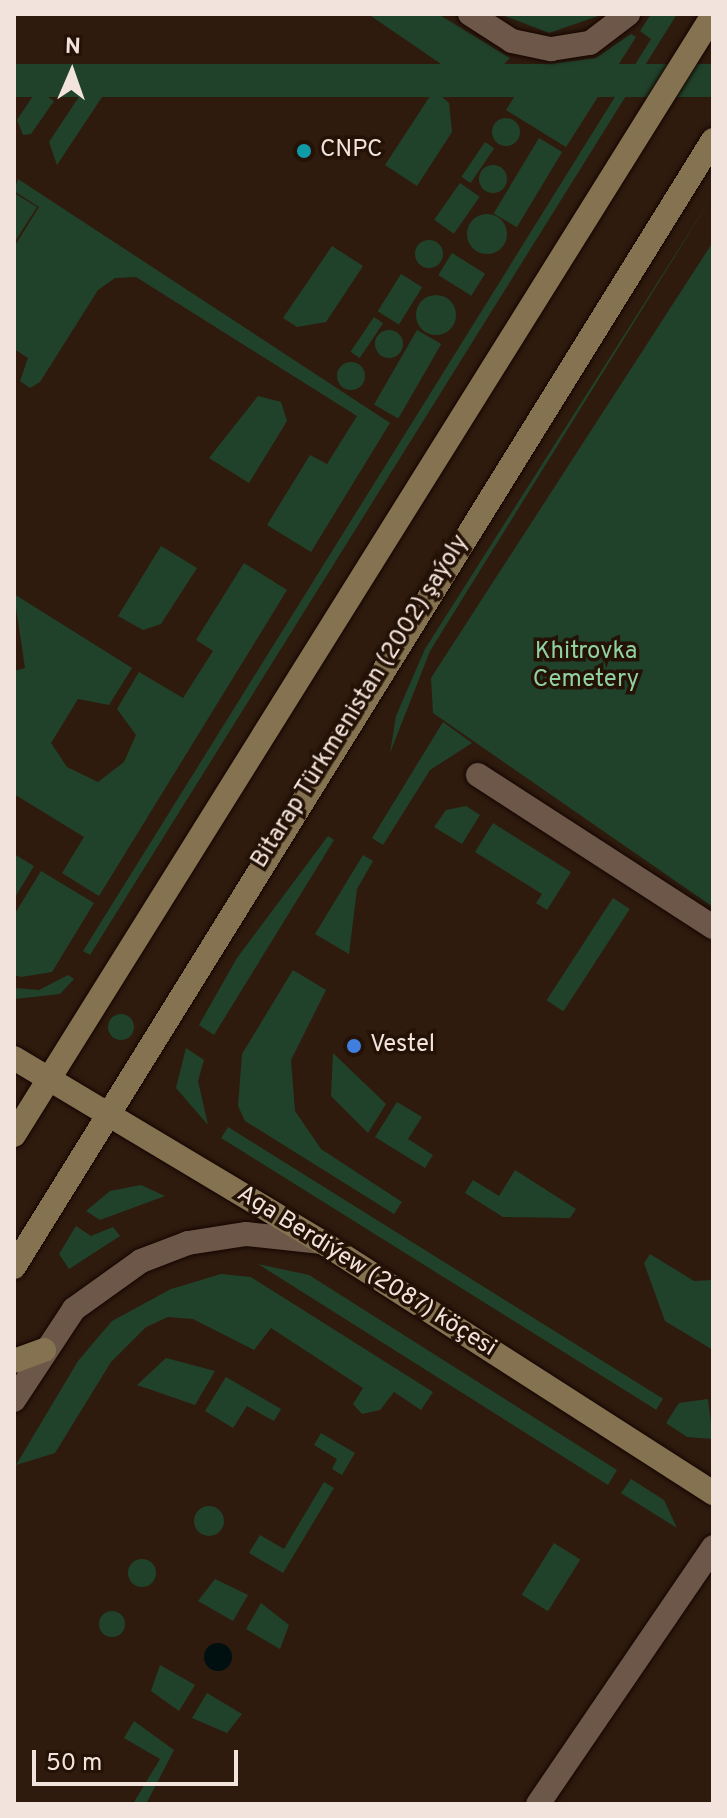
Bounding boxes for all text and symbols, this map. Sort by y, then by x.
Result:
north arrow [32,32,112,112]
text: N [64,34,81,61]
place label: CNPC [320,137,383,165]
marker: CNPC [295,142,313,160]
street label: Bitarap Türkmenistan (2002) şaýoly [246,530,476,874]
park label: Khitrovka Cemetery [533,639,639,695]
place label: Vestel [370,1032,435,1060]
marker: Vestel [345,1037,363,1055]
street label: Aga Berdiýew (2087) köçesi [231,1180,501,1364]
scale bar [36,1734,242,1784]
text: 50 m [46,1749,102,1779]

